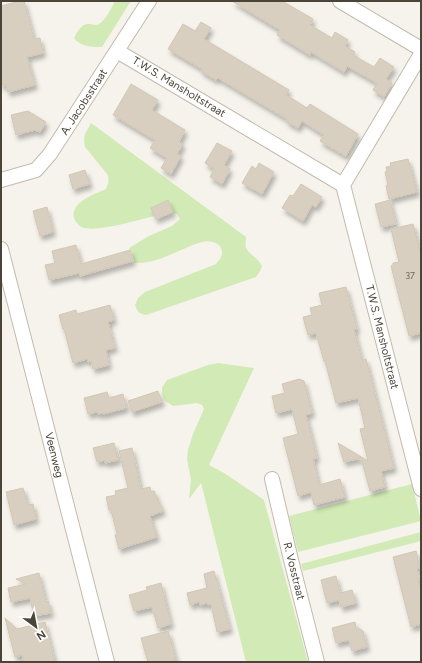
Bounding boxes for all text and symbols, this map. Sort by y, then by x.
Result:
street label: T.W.S. Mansholtstraat [130,54,228,120]
street label: A. Jacobsstraat [58,67,110,137]
house number: 37 [405,270,415,281]
street label: T.W.S. Mansholtstraat [363,284,401,390]
street label: Veenweg [42,431,66,479]
street label: R. Vosstraat [281,541,307,601]
north arrow [16,607,56,647]
text: N [34,627,48,643]

